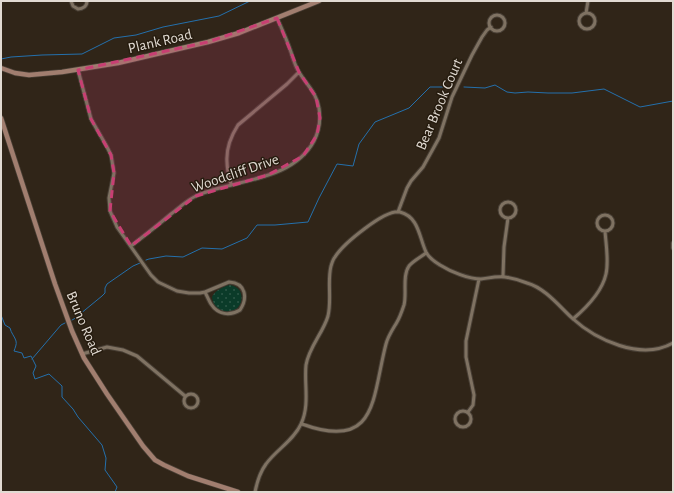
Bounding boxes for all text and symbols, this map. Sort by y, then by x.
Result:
street label: Plank Road [127,27,194,56]
street label: Bear Brook Court [413,56,466,152]
street label: Woodcliff Drive [190,152,281,195]
street label: Bruno Road [63,289,104,357]

